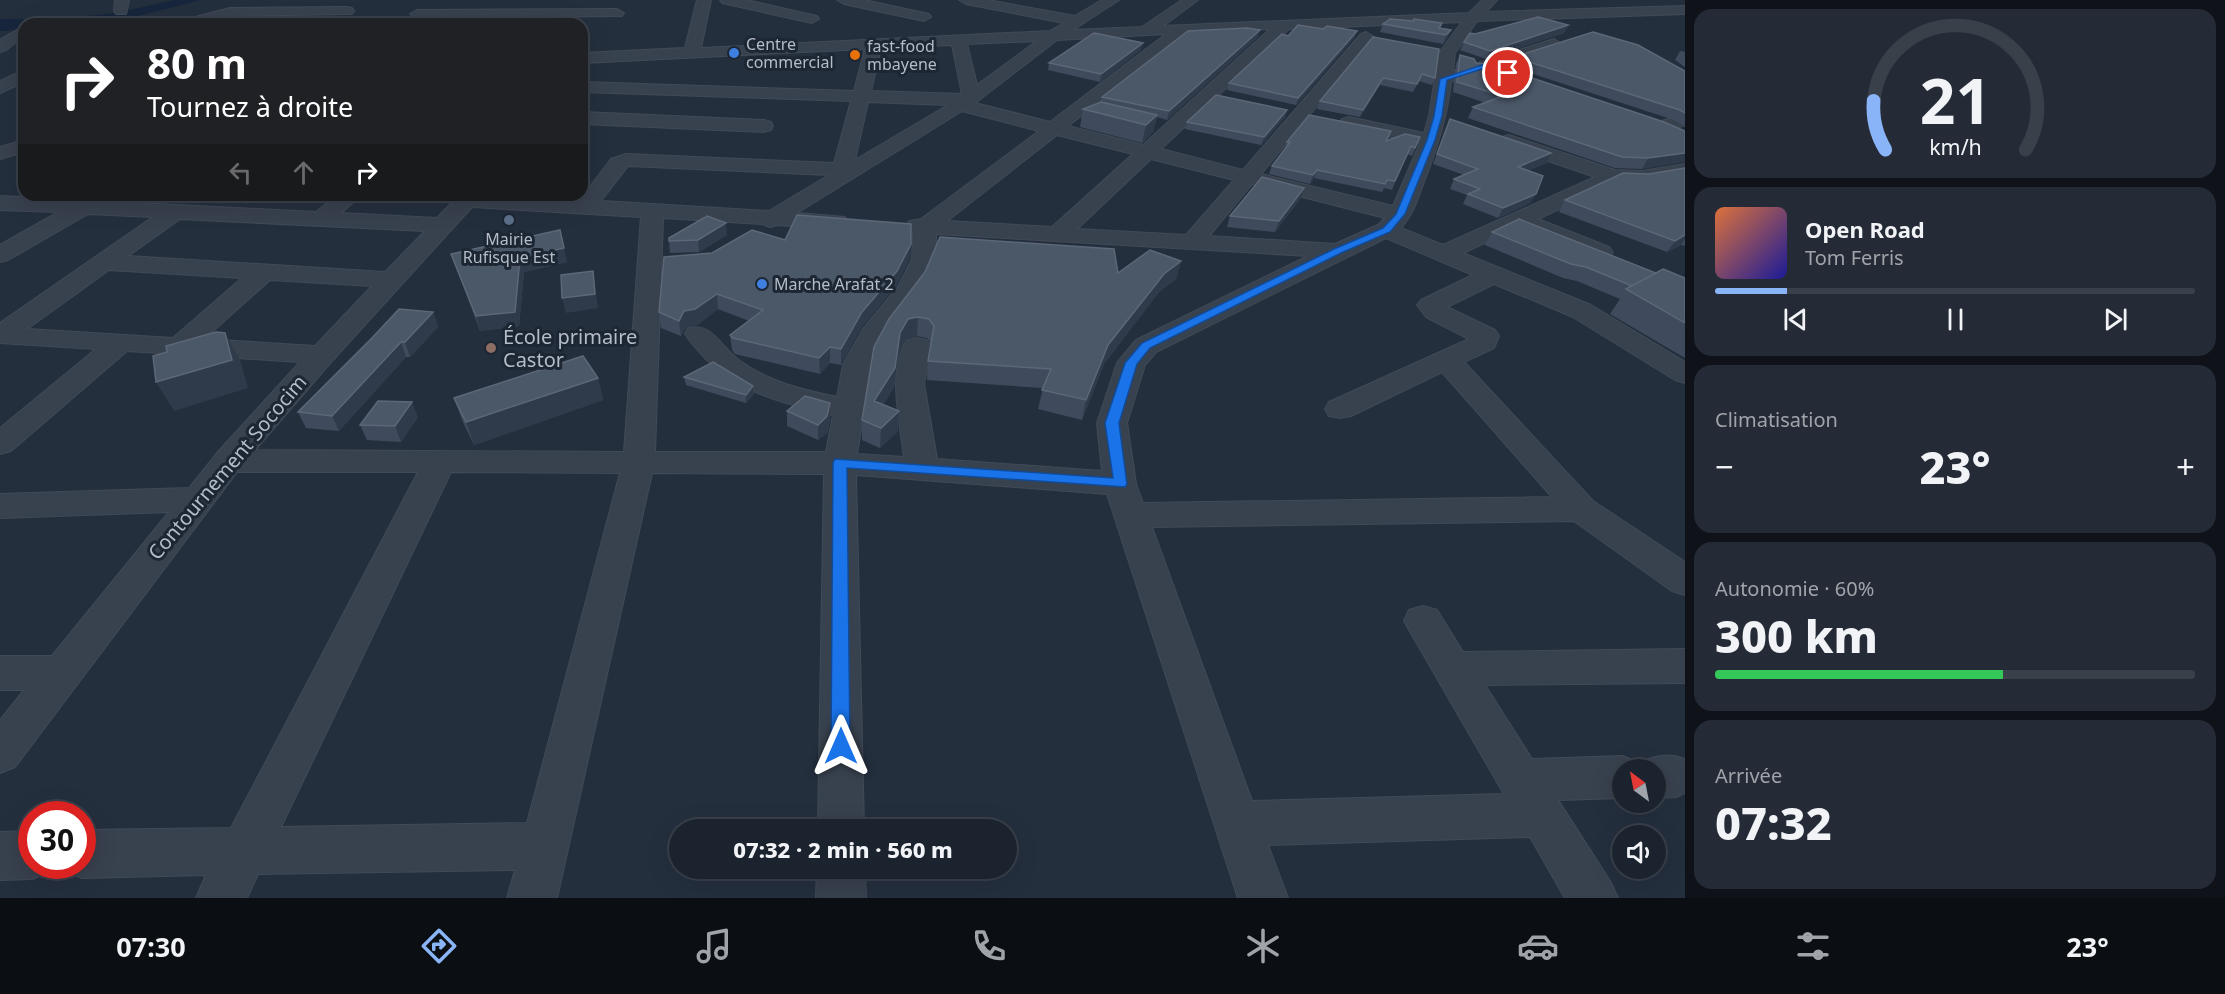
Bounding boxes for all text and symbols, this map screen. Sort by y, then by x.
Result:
place label: Centre commercial [746,33,834,73]
text: 80 m [147,34,247,91]
place label: fast-food mbayene [867,35,937,75]
icon: right [48,42,126,120]
marker: Centre commercial [727,46,741,60]
pin [1482,47,1533,98]
marker: fast-food mbayene [848,48,862,62]
icon: arrive [1491,56,1524,89]
text: 21 [1919,58,1991,143]
text: Tournez à droite [147,88,353,125]
text: km/h [1929,133,1981,162]
icon: left [224,156,257,189]
icon: ahead [287,156,320,189]
icon: right [350,156,383,189]
marker: Mairie Rufisque Est [502,213,516,227]
text: Open Road [1805,214,1925,244]
place label: Mairie Rufisque Est [463,228,555,268]
text: Tom Ferris [1805,244,1904,271]
place label: Marche Arafat 2 [774,273,894,295]
marker: Marche Arafat 2 [755,277,769,291]
icon: previous [1779,303,1812,336]
icon: pause [1939,303,1972,336]
icon: next [2099,303,2132,336]
place label: École primaire Castor [503,323,637,373]
marker: École primaire Castor [484,341,498,355]
street label: Contournement Sococim [142,369,312,565]
text: Climatisation [1715,406,1838,433]
text: 23° [1919,436,1991,497]
text: − [1715,444,1734,489]
text: + [2176,444,2195,489]
text: Autonomie · 60% [1715,575,1874,602]
text: 300 km [1715,605,1878,666]
position arrow [809,714,873,778]
north arrow [1612,759,1666,813]
map controls [1612,759,1666,879]
text: Arrivée [1715,762,1782,789]
text: 07:32 [1715,792,1832,853]
speed limit sign: 30 [18,801,96,879]
button: sound [1612,825,1666,879]
text: 07:32 · 2 min · 560 m [733,834,953,864]
icon: directions [418,925,460,967]
icon: music [693,925,735,967]
icon: phone [968,925,1010,967]
icon: climate [1242,925,1284,967]
icon: car [1517,925,1559,967]
icon: filters [1792,925,1834,967]
text: 07:30 [116,928,186,965]
text: 23° [2066,928,2109,965]

